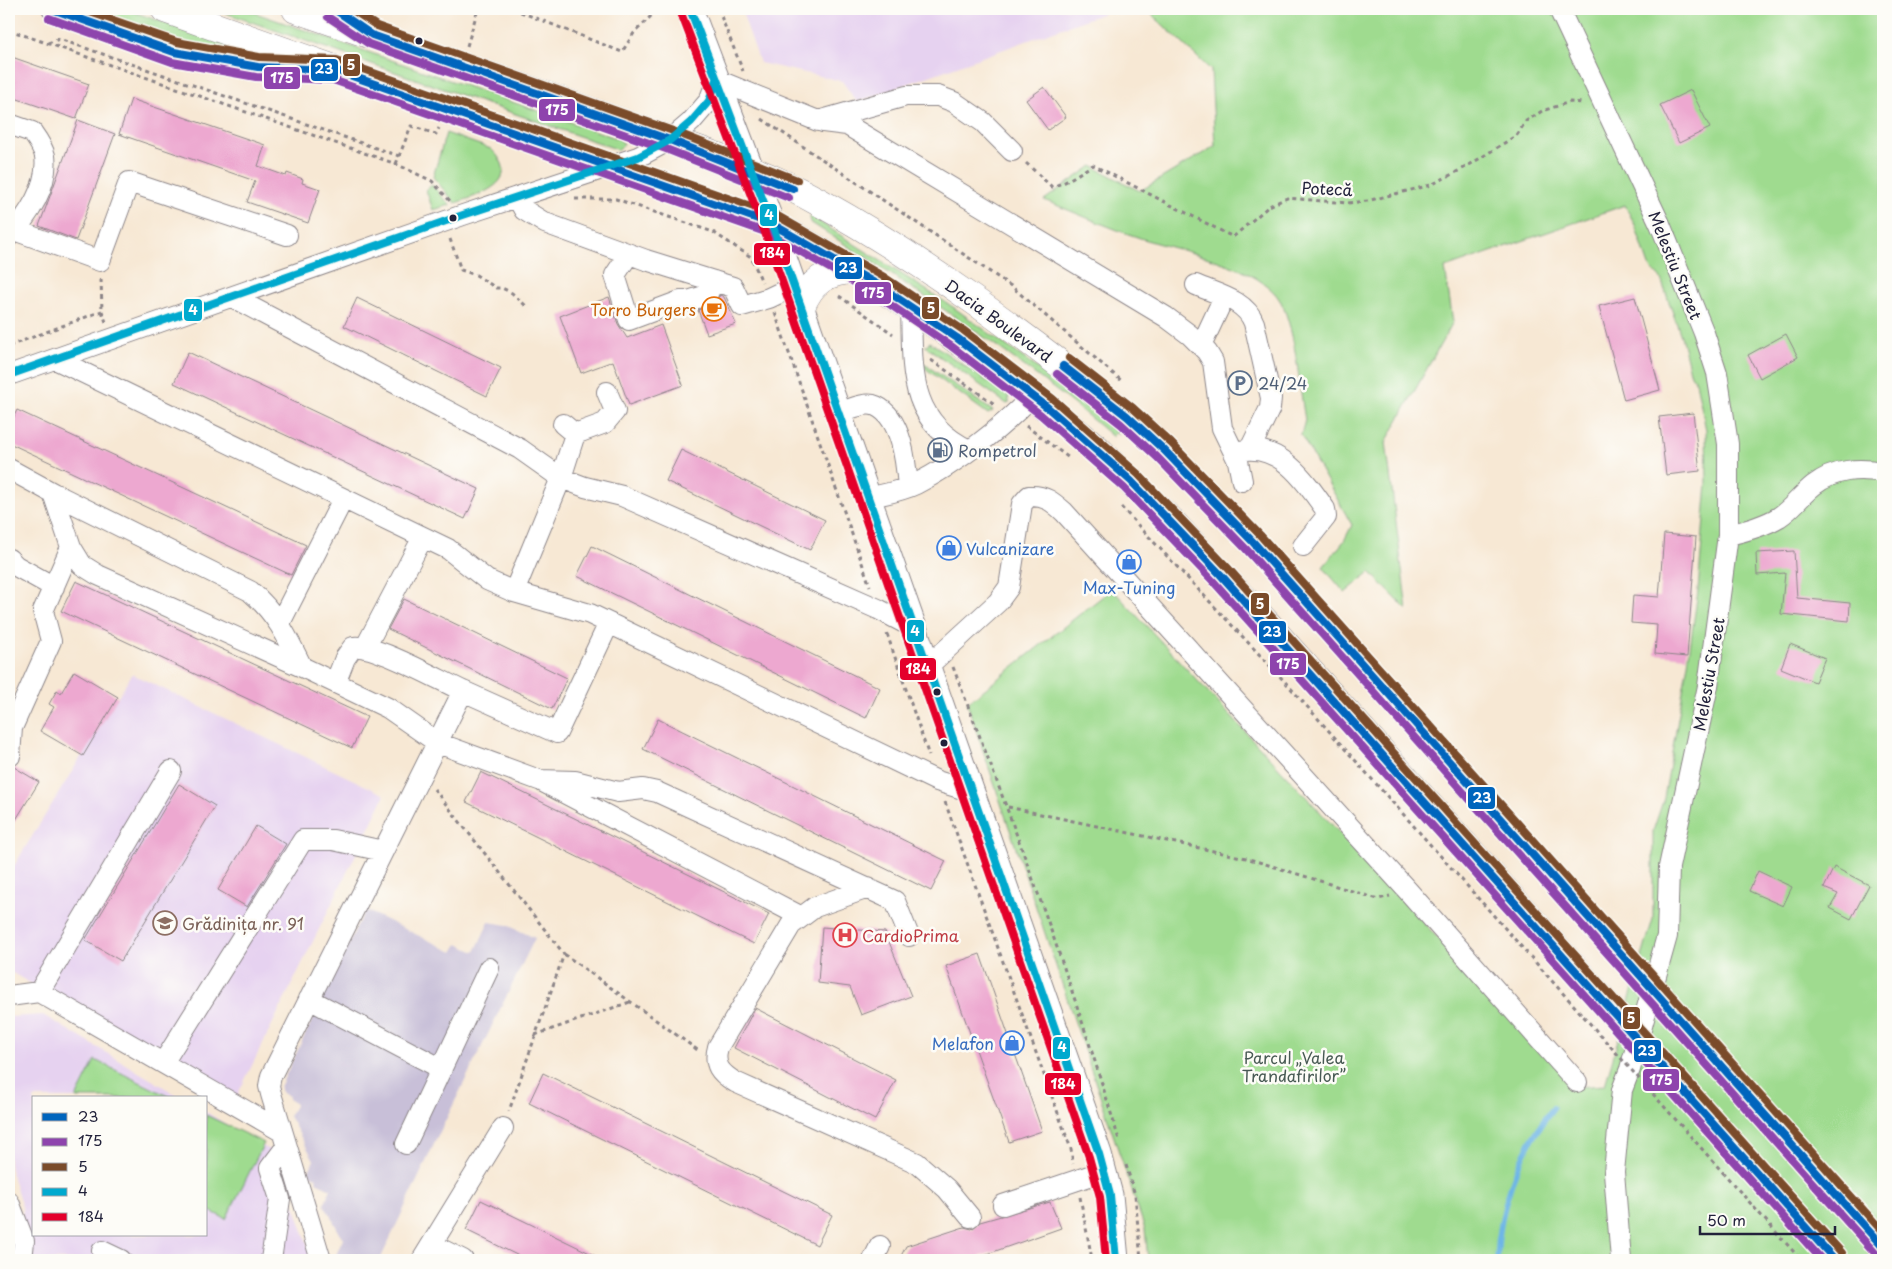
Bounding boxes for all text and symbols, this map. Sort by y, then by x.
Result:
unlabelled marker [414,36,424,46]
line badge: 5 [342,53,361,77]
text: 5 [347,54,356,75]
line badge: 23 [310,58,339,82]
text: 23 [315,58,333,79]
line badge: 175 [263,66,301,90]
text: 175 [270,67,294,88]
line badge: 175 [538,98,576,122]
text: 175 [545,99,569,120]
street label: Potecă [1301,175,1353,201]
line badge: 4 [759,203,778,227]
text: 4 [764,204,774,225]
street label: Melestiu Street [1643,207,1709,323]
unlabelled marker [448,213,458,223]
line badge: 184 [753,242,791,266]
text: 184 [760,242,785,263]
line badge: 23 [834,256,863,280]
text: 23 [839,257,857,278]
street label: Dacia Boulevard [940,273,1058,367]
line badge: 175 [854,281,892,305]
text: 175 [861,282,885,303]
cafe icon: Torro Burgers [701,296,727,322]
line badge: 5 [921,296,940,320]
place label: Torro Burgers [590,297,696,321]
text: 5 [927,297,936,318]
line badge: 4 [183,298,203,322]
text: 4 [188,299,198,320]
parking icon: 24/24 [1227,370,1253,396]
place label: 24/24 [1258,371,1307,395]
fuel station icon: Rompetrol [927,437,953,463]
place label: Rompetrol [958,438,1037,462]
shop icon: Vulcanizare [936,535,962,561]
place label: Vulcanizare [966,536,1054,560]
shop icon: Max-Tuning [1116,549,1142,575]
place label: Max-Tuning [1083,575,1175,599]
line badge: 5 [1250,592,1270,616]
text: 5 [1256,593,1265,614]
street label: Melestiu Street [1686,615,1730,733]
line badge: 4 [906,619,925,643]
text: 4 [910,620,920,641]
line badge: 23 [1258,620,1287,644]
text: 23 [1263,621,1281,642]
line badge: 175 [1269,652,1307,676]
text: 175 [1276,653,1300,674]
line badge: 184 [899,657,937,681]
text: 184 [906,658,931,679]
unlabelled marker [932,687,942,697]
unlabelled marker [939,738,949,748]
line badge: 23 [1467,786,1496,810]
text: 23 [1473,787,1491,808]
school or university icon: Grădinița nr. 91 [152,910,178,936]
place label: Grădinița nr. 91 [182,911,304,935]
hospital icon: CardioPrima [832,922,858,948]
place label: CardioPrima [862,923,959,947]
line badge: 5 [1622,1006,1641,1030]
text: 5 [1627,1007,1636,1028]
shop icon: Melafon [999,1030,1025,1056]
place label: Melafon [932,1031,994,1055]
line badge: 4 [1052,1036,1071,1060]
text: 4 [1057,1036,1067,1057]
line badge: 23 [1633,1039,1662,1063]
text: 23 [1638,1040,1656,1061]
park label: Parcul „Valea Trandafirilor” [1242,1045,1346,1087]
line badge: 175 [1642,1068,1680,1092]
text: 175 [1649,1069,1673,1090]
line badge: 184 [1044,1072,1082,1096]
text: 184 [1051,1073,1076,1094]
legend [32,1096,208,1236]
text: 23 [78,1104,98,1127]
text: 175 [78,1128,102,1151]
text: 5 [78,1154,88,1177]
text: 4 [78,1178,88,1201]
text: 184 [78,1204,104,1227]
scale bar [1700,1204,1834,1236]
text: 50 m [1707,1208,1746,1231]

